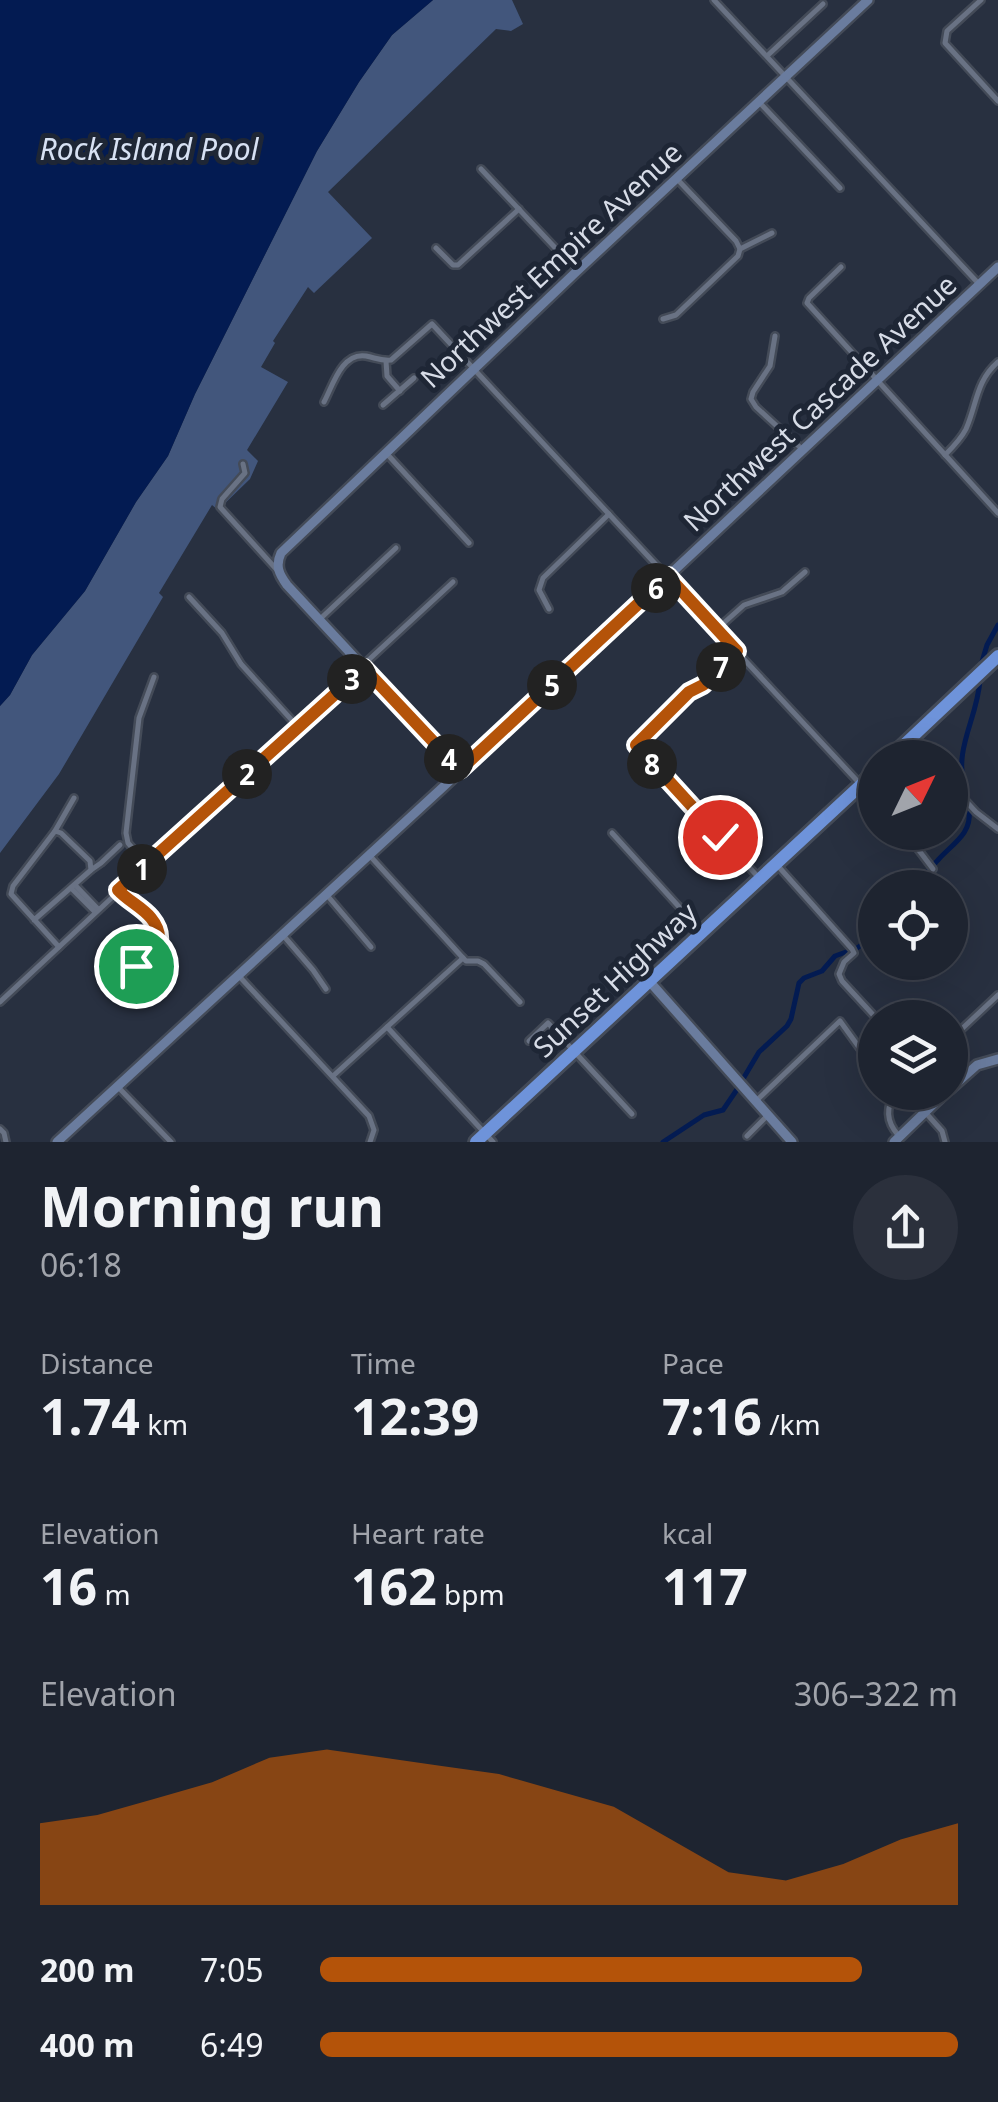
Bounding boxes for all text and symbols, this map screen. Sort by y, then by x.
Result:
water label: Rock Island Pool [40,128,260,169]
street label: Northwest Empire Avenue [411,133,689,396]
street label: Northwest Cascade Avenue [675,265,964,539]
pin: 6 [631,563,681,613]
text: 6 [648,569,664,607]
pin: 7 [696,642,746,692]
text: 7 [713,648,729,686]
pin: 3 [327,654,377,704]
text: 3 [344,660,360,698]
pin: 5 [527,660,577,710]
text: 5 [544,666,560,704]
pin: 4 [424,734,474,784]
pin: 8 [627,739,677,789]
text: 4 [441,740,457,778]
north arrow [858,740,968,850]
map controls [858,740,968,1110]
text: 8 [644,745,660,783]
pin: 2 [222,749,272,799]
text: 2 [239,755,255,793]
pin [678,795,763,880]
icon: check [693,810,748,865]
pin: 1 [117,844,167,894]
text: 1 [134,850,150,888]
button: locate [858,870,968,980]
street label: Sunset Highway [524,893,705,1065]
pin [94,924,179,1009]
icon: arrive [109,939,164,994]
button: layers [858,1000,968,1110]
text: Morning run [40,1168,384,1243]
button: share [853,1175,958,1280]
text: 06:18 [40,1243,122,1286]
text: Distance [40,1344,153,1382]
text: Time [351,1344,416,1382]
text: Pace [662,1344,724,1382]
text: 1.74 [40,1382,140,1450]
text: 12:39 [351,1382,479,1450]
text: 7:16 [662,1382,762,1450]
text: km [140,1405,188,1443]
text: /km [762,1405,821,1443]
text: Elevation [40,1514,160,1552]
text: Heart rate [351,1514,485,1552]
text: kcal [662,1514,713,1552]
text: 16 [40,1552,97,1620]
text: 162 [351,1552,437,1620]
text: 117 [662,1552,748,1620]
text: m [97,1575,131,1613]
text: bpm [437,1575,505,1613]
text: Elevation [40,1672,177,1715]
text: 306–322 m [794,1672,958,1715]
text: 200 m [40,1948,134,1991]
text: 7:05 [200,1948,264,1991]
text: 400 m [40,2023,134,2066]
text: 6:49 [200,2023,264,2066]

